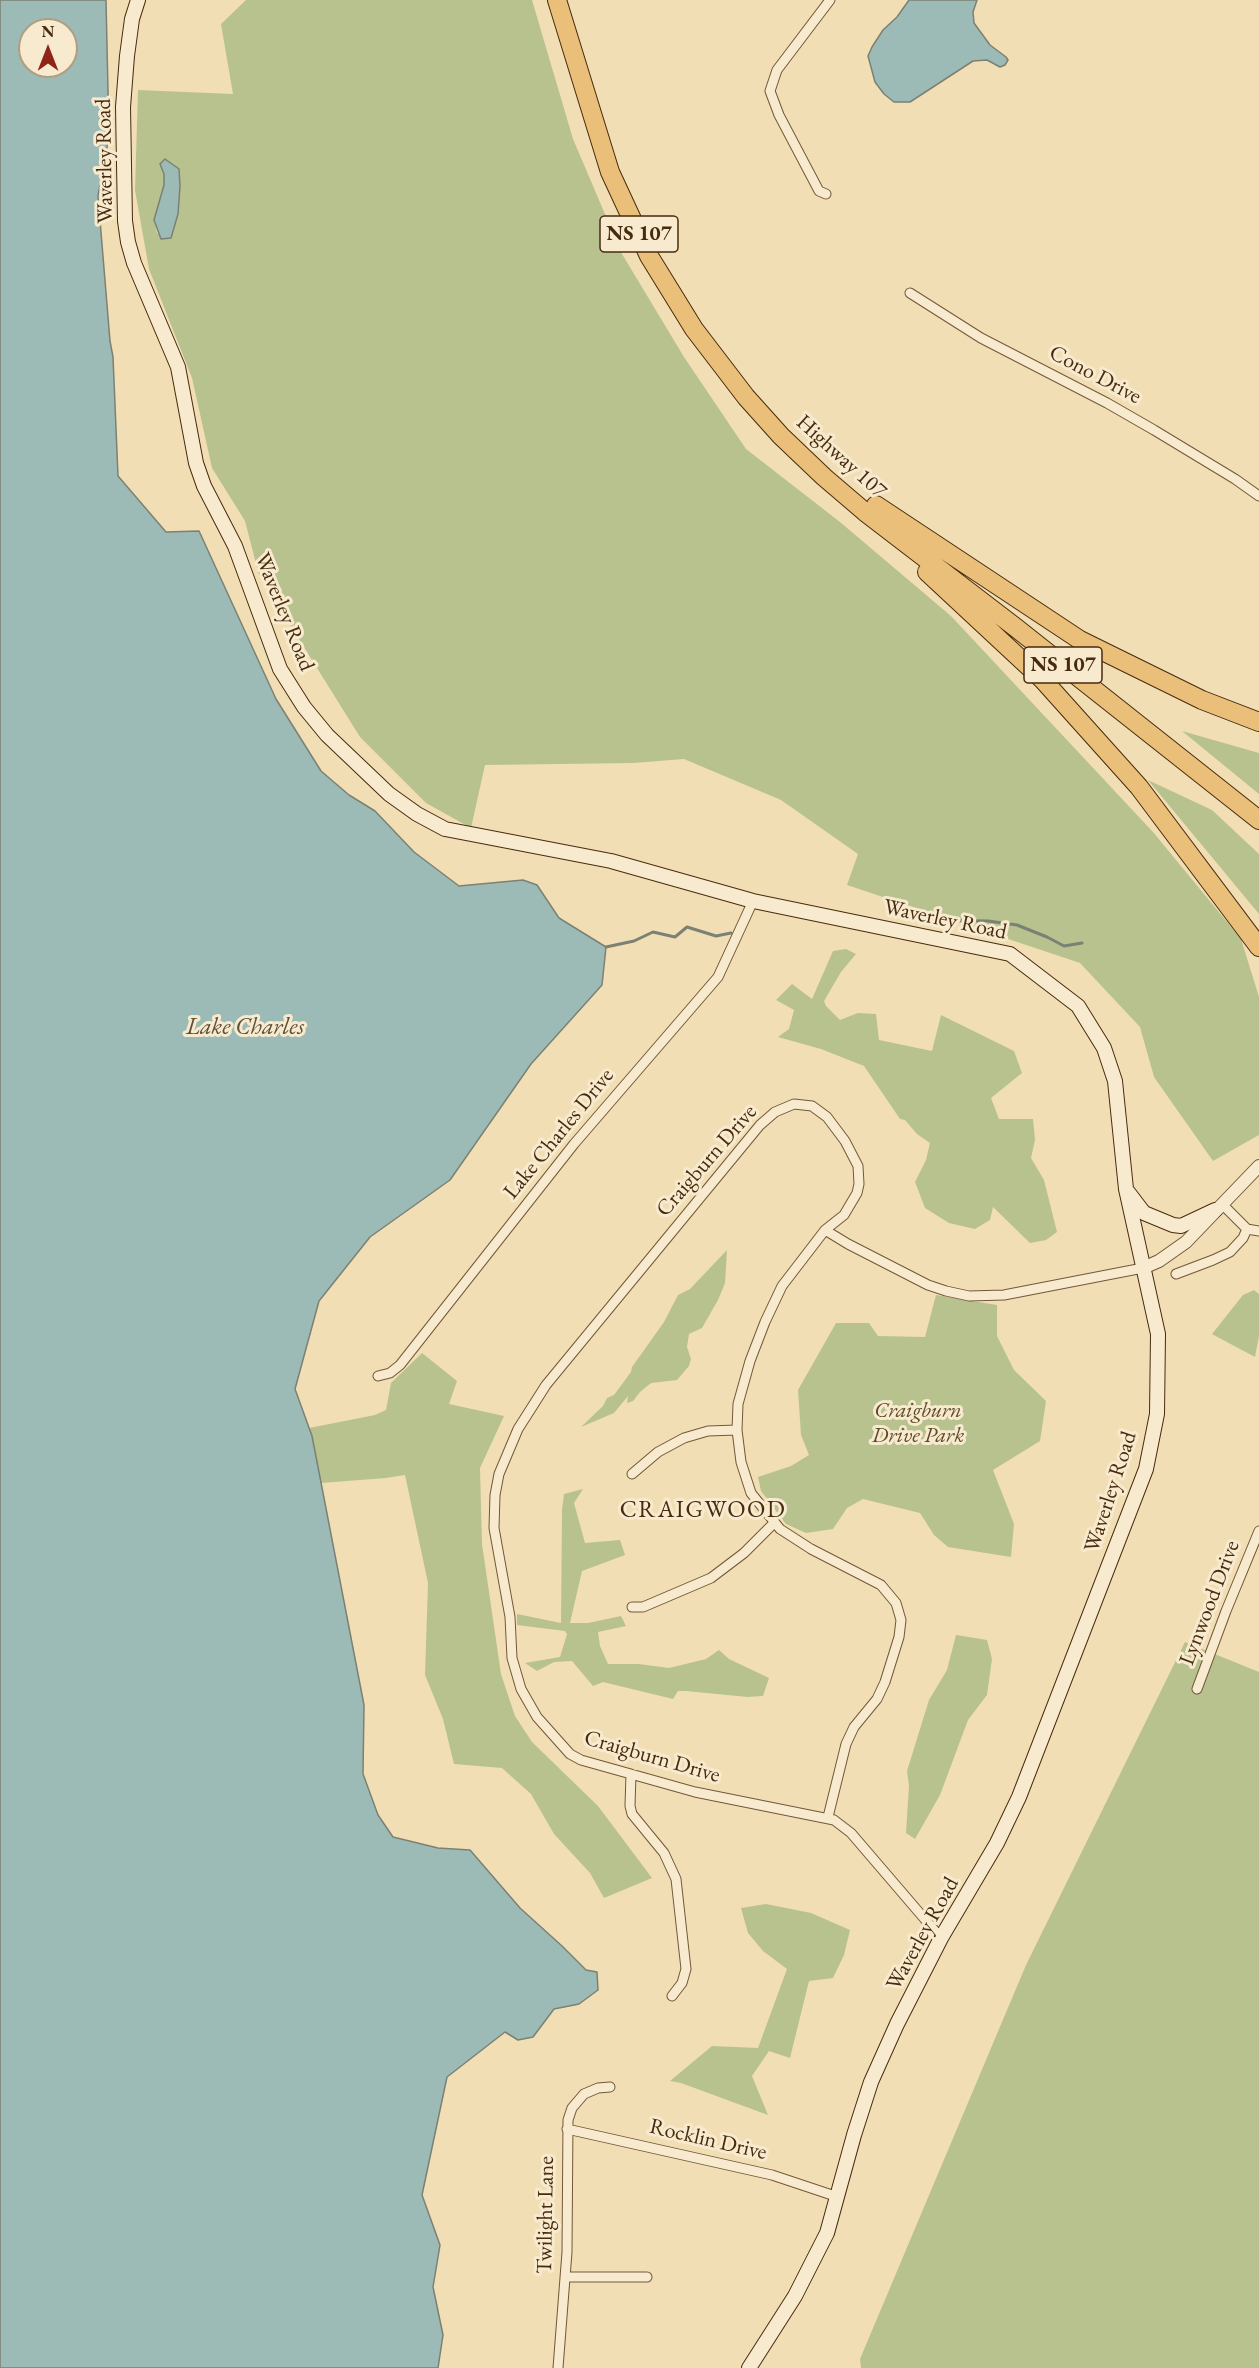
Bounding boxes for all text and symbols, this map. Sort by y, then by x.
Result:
north arrow [18,18,78,78]
text: N [42,21,54,42]
street label: Waverley Road [91,98,119,224]
road number: NS 107 [600,216,678,252]
street label: Cono Drive [1044,340,1146,410]
street label: Highway 107 [790,410,892,504]
street label: Waverley Road [248,549,320,675]
road number: NS 107 [1024,647,1102,683]
street label: Waverley Road [881,894,1009,946]
water label: Lake Charles [186,1013,304,1041]
street label: Lake Charles Drive [498,1063,620,1205]
street label: Craigburn Drive [651,1100,763,1222]
park label: Craigburn Drive Park [872,1398,964,1450]
street label: Waverley Road [1079,1428,1143,1556]
district label: CRAIGWOOD [620,1496,786,1524]
street label: Lynwood Drive [1174,1537,1246,1669]
street label: Craigburn Drive [581,1725,723,1789]
street label: Waverley Road [881,1873,965,1995]
street label: Rocklin Drive [647,2114,769,2166]
street label: Twilight Lane [532,2156,560,2274]

